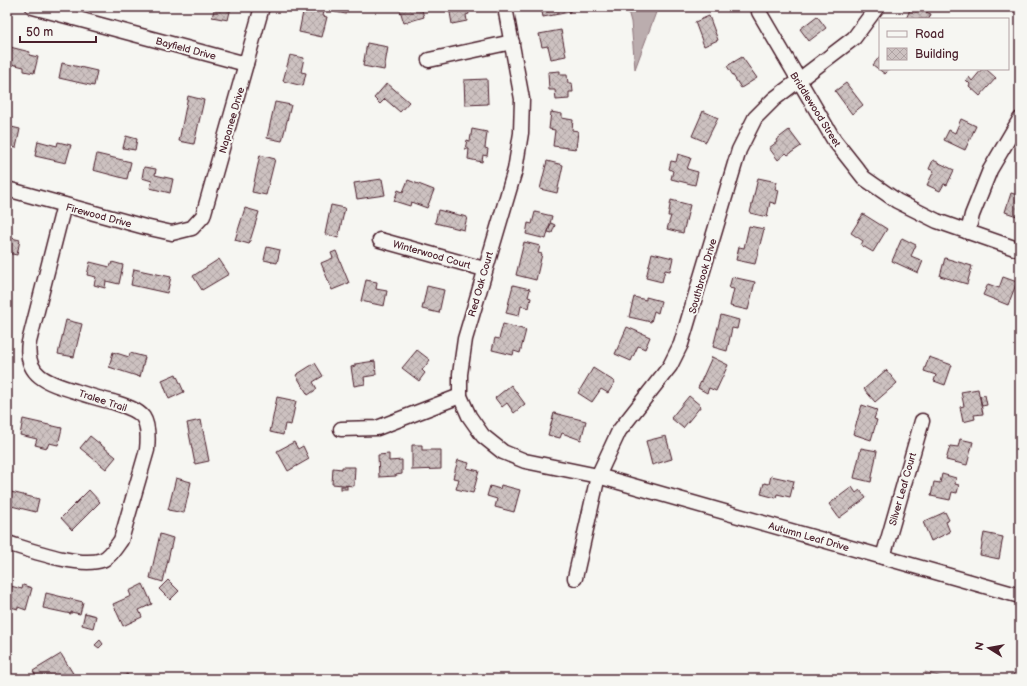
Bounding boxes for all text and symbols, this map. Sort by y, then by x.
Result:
scale bar [20,18,96,44]
legend [879,18,1009,70]
text: 50 m [26,25,53,40]
text: Road [915,27,944,42]
street label: Bayfield Drive [154,35,217,63]
text: Building [915,47,959,62]
street label: Briddlewood Street [787,70,843,149]
street label: Napanee Drive [217,86,247,155]
street label: Firewood Drive [65,201,133,231]
street label: Southbrook Drive [687,237,719,315]
street label: Winterwood Court [391,238,472,272]
street label: Red Oak Court [466,250,496,318]
street label: Tralee Trail [77,387,128,414]
street label: Silver Leaf Court [887,451,919,527]
street label: Autumn Leaf Drive [767,520,850,554]
north arrow [969,628,1009,668]
text: N [973,641,987,651]

